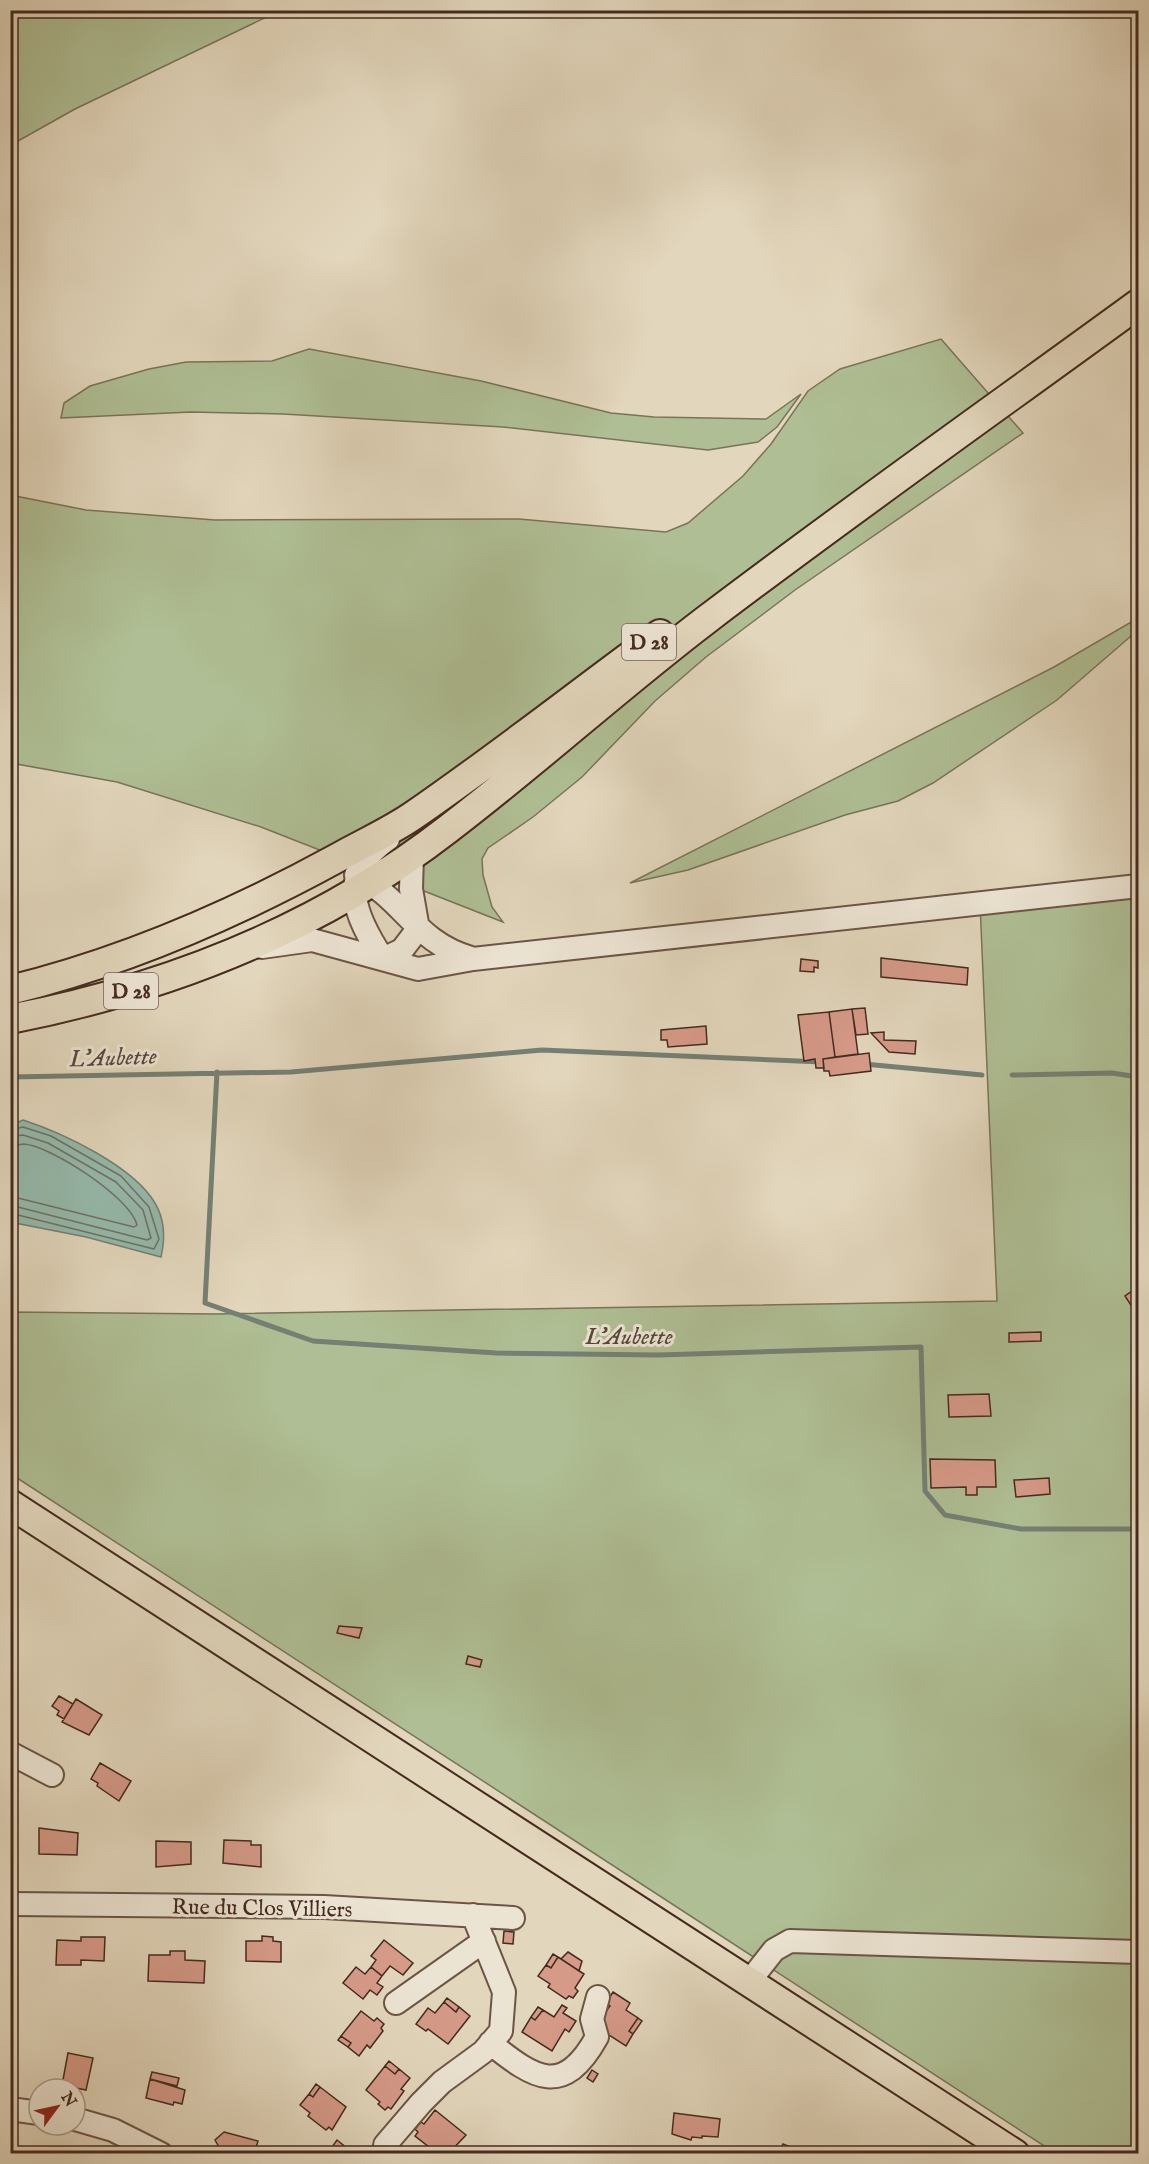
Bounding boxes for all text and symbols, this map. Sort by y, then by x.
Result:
road number: D 28 [622,624,676,660]
road number: D 28 [104,973,158,1009]
water label: L'Aubette [68,1041,157,1076]
water label: L'Aubette [584,1322,673,1353]
street label: Rue du Clos Villiers [171,1893,353,1925]
north arrow [27,2077,87,2137]
text: N [55,2088,80,2111]

